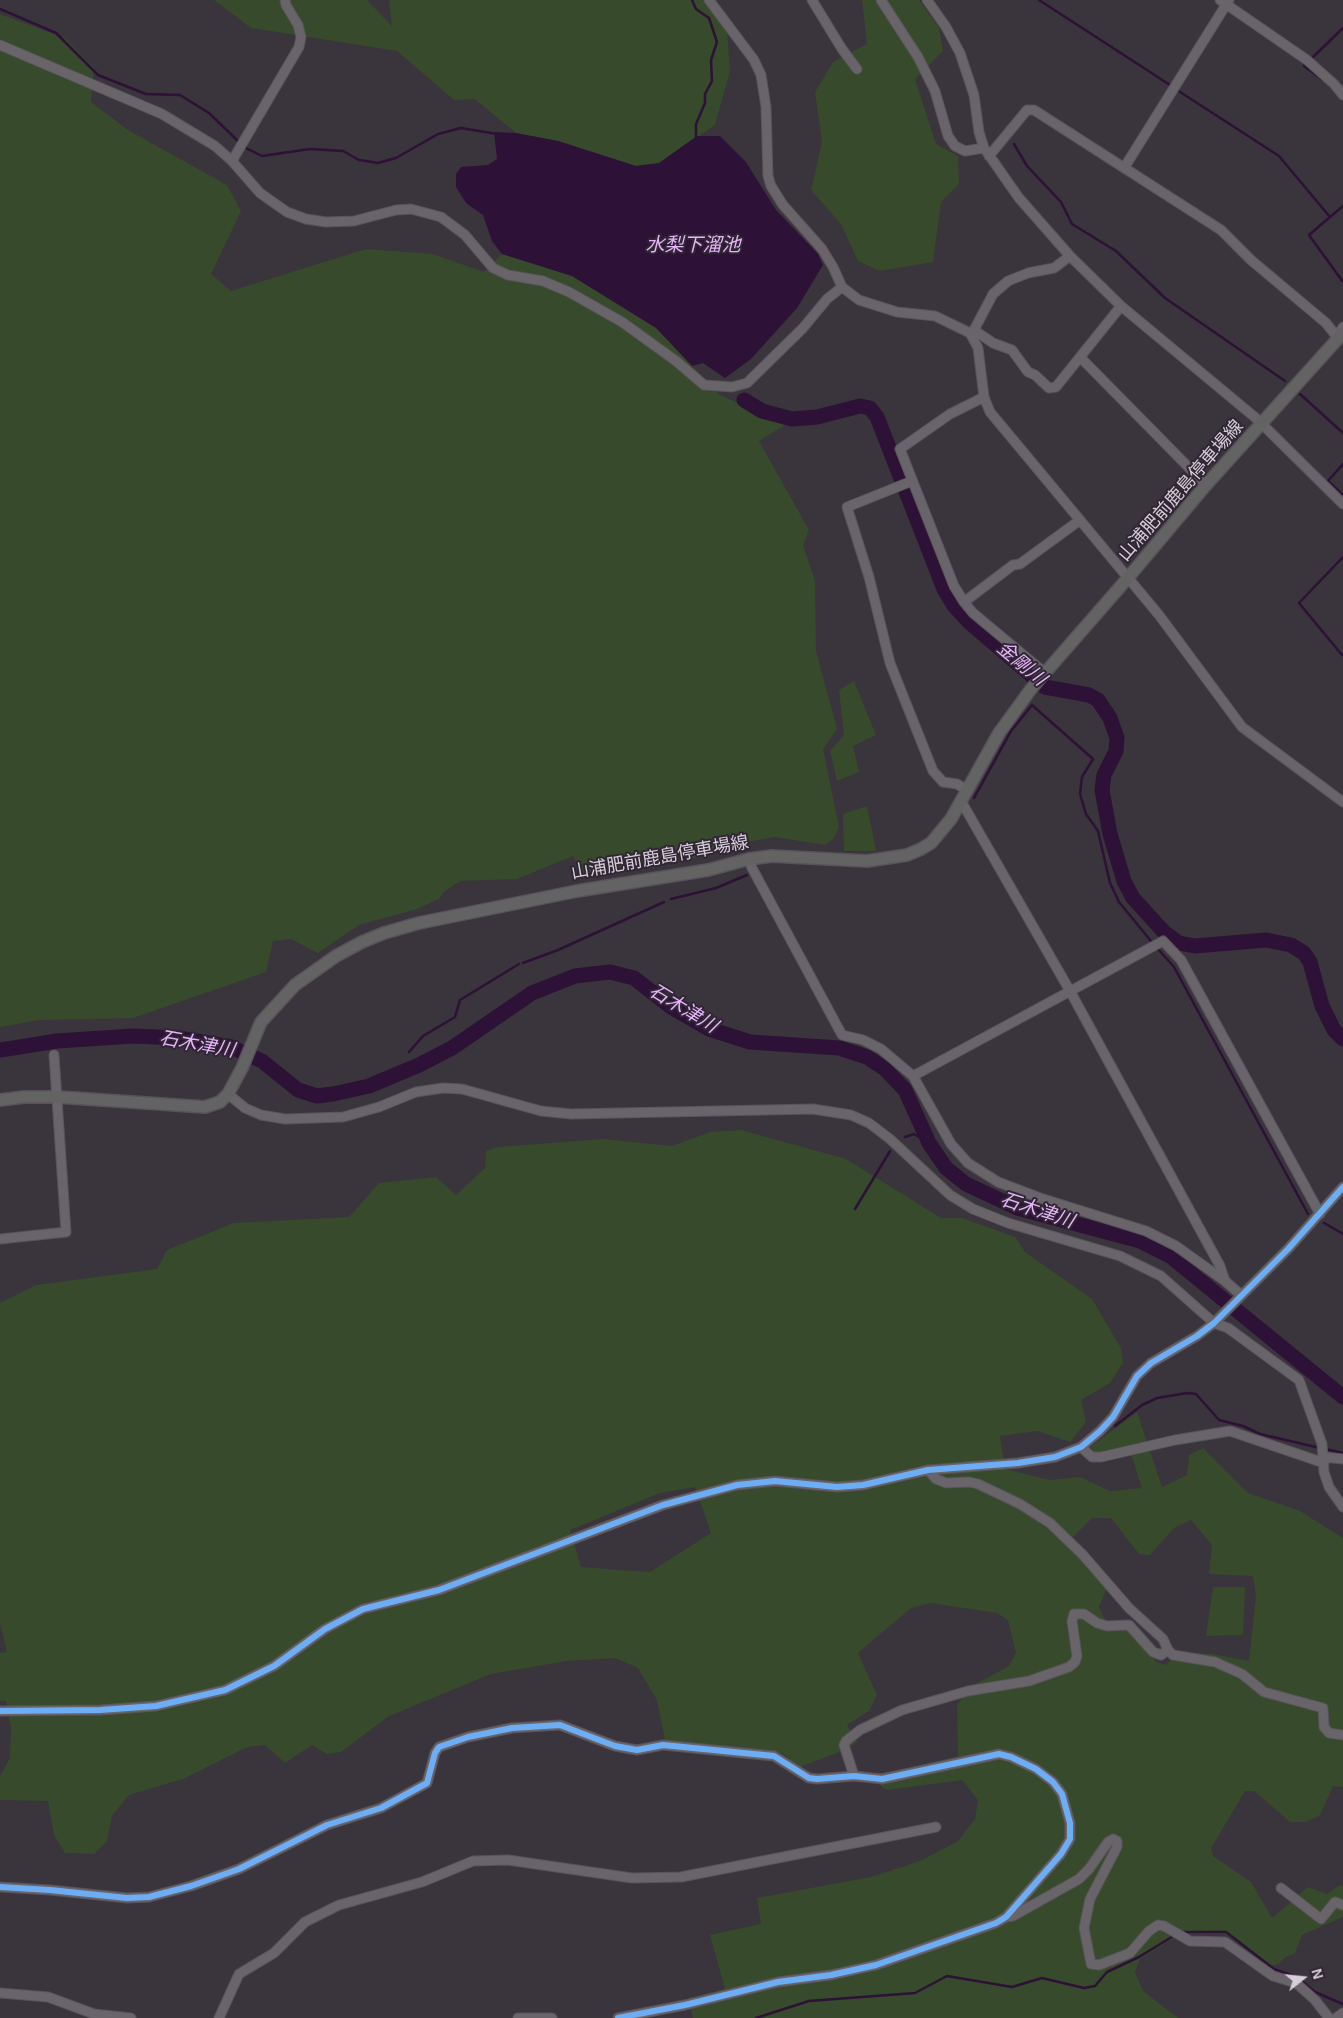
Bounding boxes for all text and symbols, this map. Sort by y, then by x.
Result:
water label: 水梨下溜池 [646,235,740,257]
street label: 山浦肥前鹿島停車場線 [1114,416,1248,566]
water label: 金剛川 [992,637,1050,691]
street label: 山浦肥前鹿島停車場線 [569,832,751,884]
water label: 石木津川 [645,980,721,1038]
water label: 石木津川 [158,1027,236,1063]
water label: 石木津川 [997,1188,1077,1234]
north arrow [1278,1953,1328,2003]
text: N [1308,1967,1327,1981]

